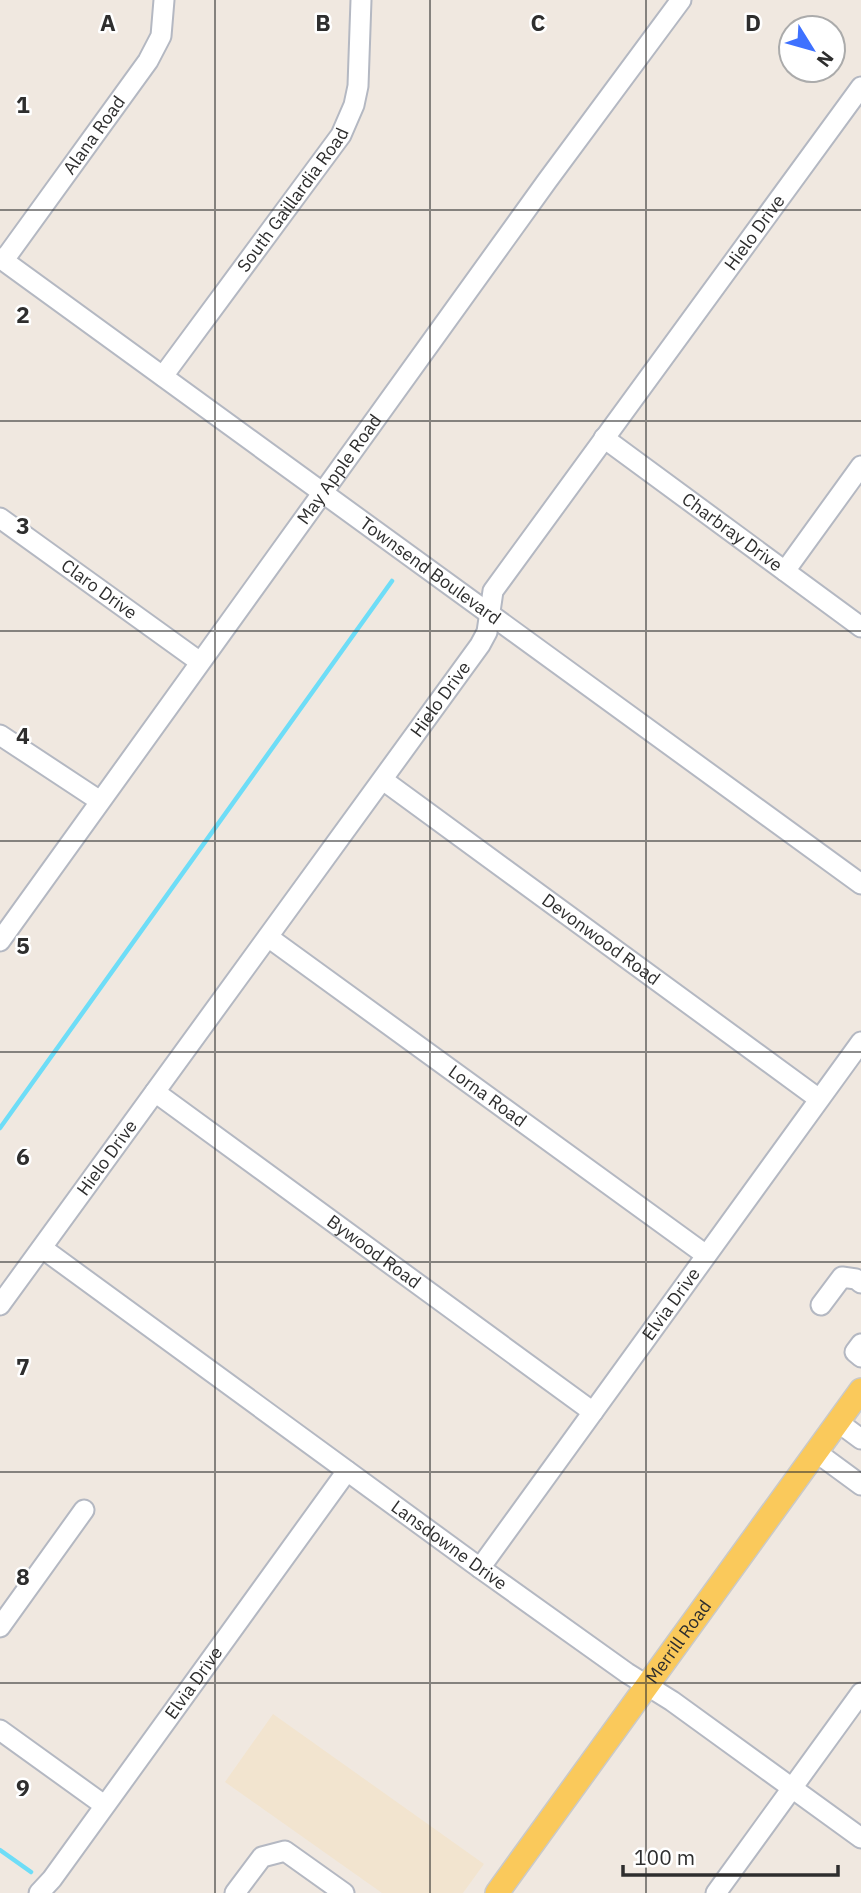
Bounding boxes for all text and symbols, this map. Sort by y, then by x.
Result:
text: A [100,7,116,37]
text: B [315,7,331,37]
text: C [531,7,546,37]
text: D [745,7,761,37]
north arrow [777,14,847,84]
text: N [812,47,839,72]
text: 1 [16,89,30,119]
street label: Alana Road [58,91,130,179]
street label: South Gaillardia Road [232,124,354,276]
street label: Hielo Drive [719,190,790,275]
text: 2 [16,299,30,329]
street label: May Apple Road [292,410,386,529]
street label: Charbray Drive [678,487,787,576]
text: 3 [16,510,30,540]
street label: Townsend Boulevard [356,511,506,629]
street label: Claro Drive [57,554,142,624]
street label: Hielo Drive [405,656,475,741]
text: 4 [16,720,30,750]
street label: Devonwood Road [538,888,665,990]
text: 5 [16,930,30,960]
street label: Lorna Road [444,1060,531,1132]
street label: Hielo Drive [71,1115,142,1200]
text: 6 [16,1141,30,1171]
street label: Bywood Road [323,1210,426,1293]
street label: Elvia Drive [637,1263,705,1345]
text: 7 [16,1351,30,1381]
street label: Lansdowne Drive [387,1495,512,1595]
text: 8 [16,1561,30,1591]
street label: Merrill Road [640,1595,716,1688]
street label: Elvia Drive [159,1642,227,1724]
text: 9 [16,1772,30,1802]
scale bar [623,1834,838,1878]
text: 100 m [634,1843,695,1871]

